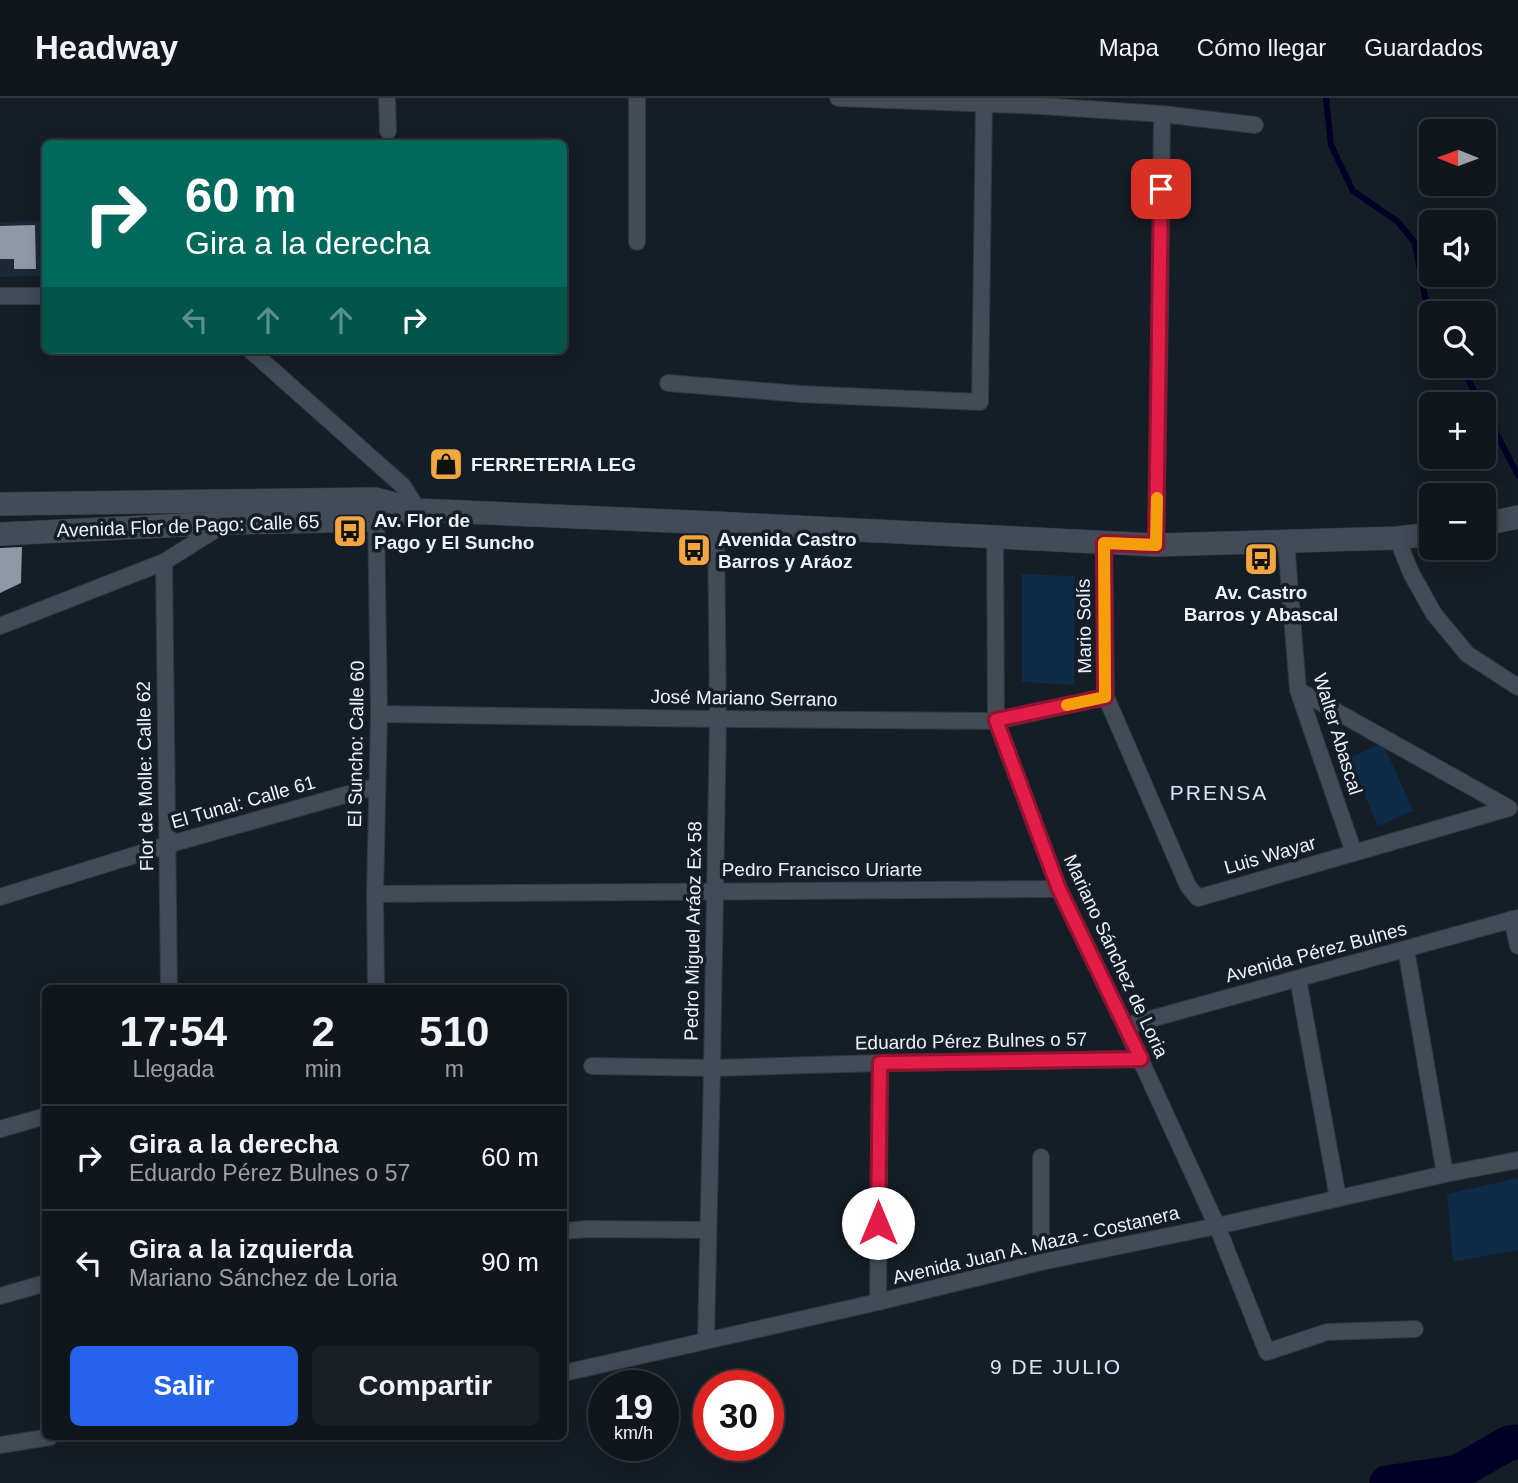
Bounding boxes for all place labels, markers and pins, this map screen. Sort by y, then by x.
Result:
pin [1131,159,1191,219]
shop icon: FERRETERIA LEG [427,445,465,483]
place label: FERRETERIA LEG [471,454,636,475]
place label: Av. Flor de Pago y El Suncho [374,510,534,553]
bus stop icon: Av. Flor de Pago y El Suncho [331,512,369,550]
place label: Avenida Castro Barros y Aráoz [718,529,857,572]
bus stop icon: Avenida Castro Barros y Aráoz [675,531,713,569]
bus stop icon: Av. Castro Barros y Abascal [1242,540,1280,578]
place label: Av. Castro Barros y Abascal [1184,582,1338,625]

